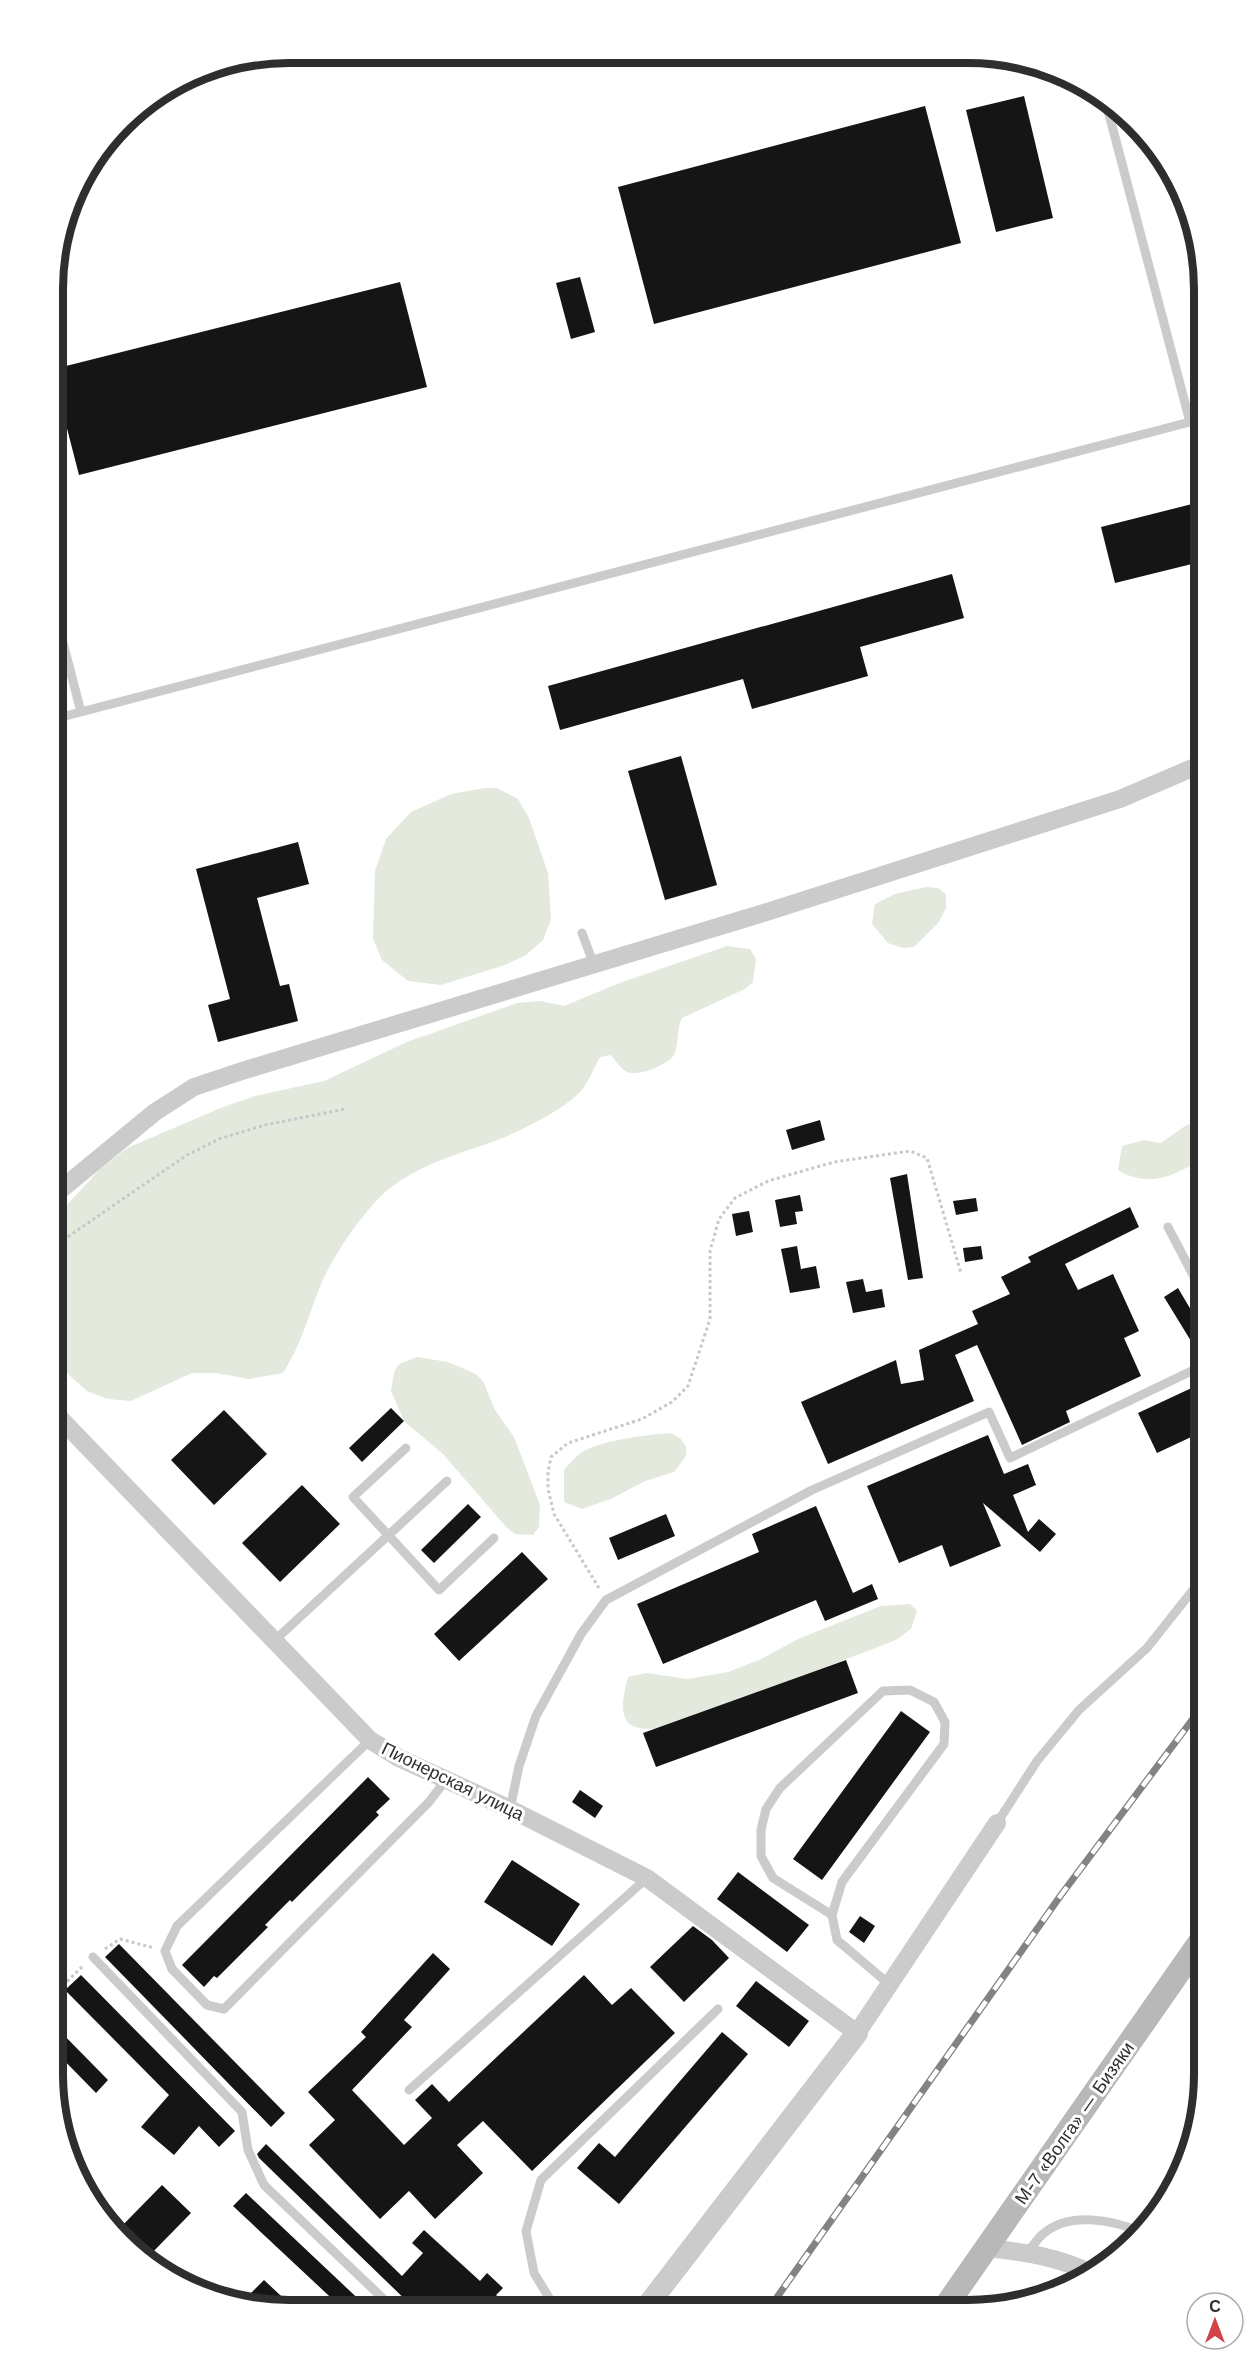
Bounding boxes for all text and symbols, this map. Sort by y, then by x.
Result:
street label: Пионерская улица [378,1737,528,1825]
street label: М-7 «Волга» — Бизяки [1010,2038,1138,2208]
north arrow [1185,2291,1245,2351]
text: С [1209,2297,1221,2316]

